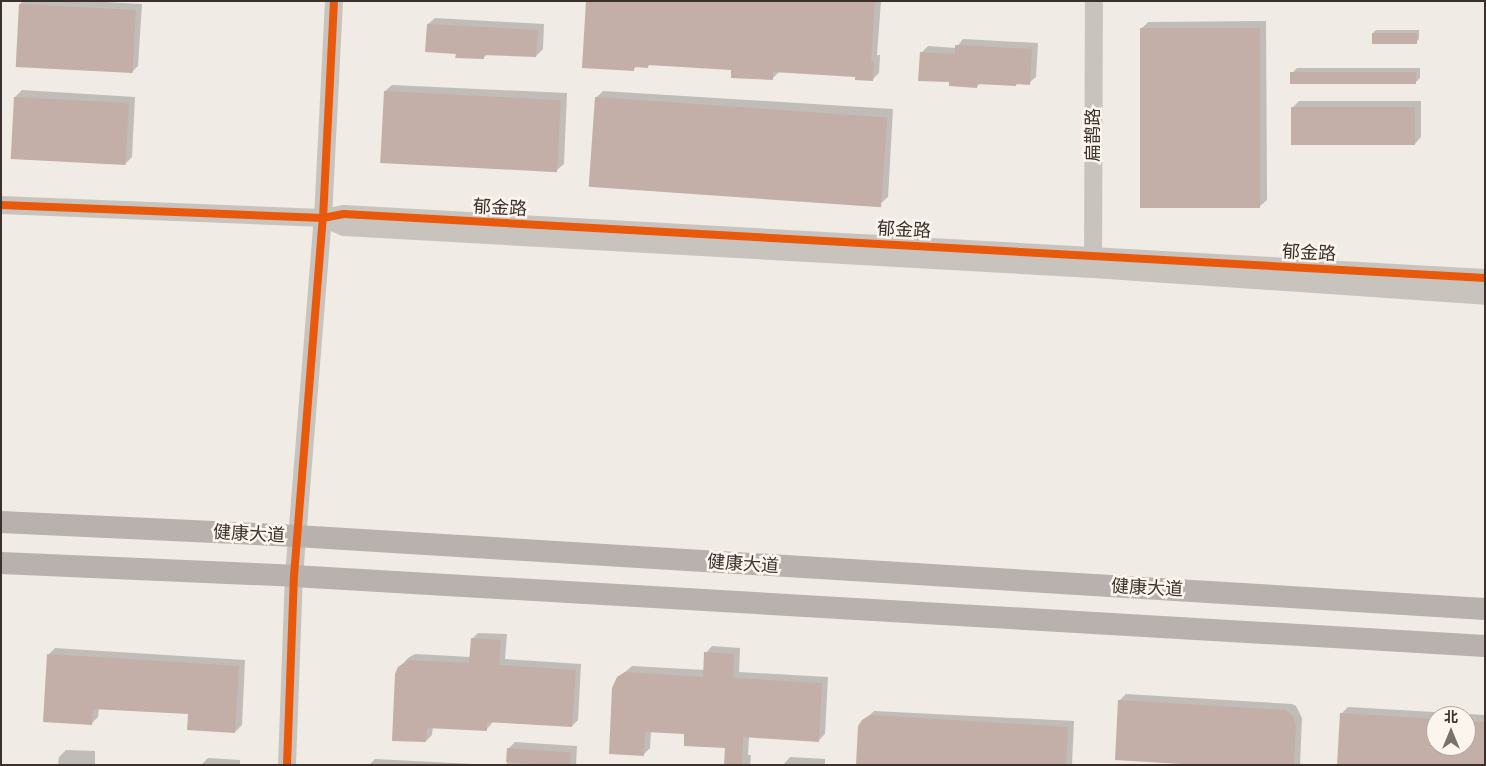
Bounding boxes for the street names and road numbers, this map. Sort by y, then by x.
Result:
street label: 扁鹊路 [1082,108,1104,162]
street label: 郁金路 [472,196,528,220]
street label: 郁金路 [876,218,932,242]
street label: 郁金路 [1281,241,1337,265]
street label: 健康大道 [212,521,286,547]
street label: 健康大道 [706,551,780,577]
street label: 健康大道 [1110,575,1184,601]

